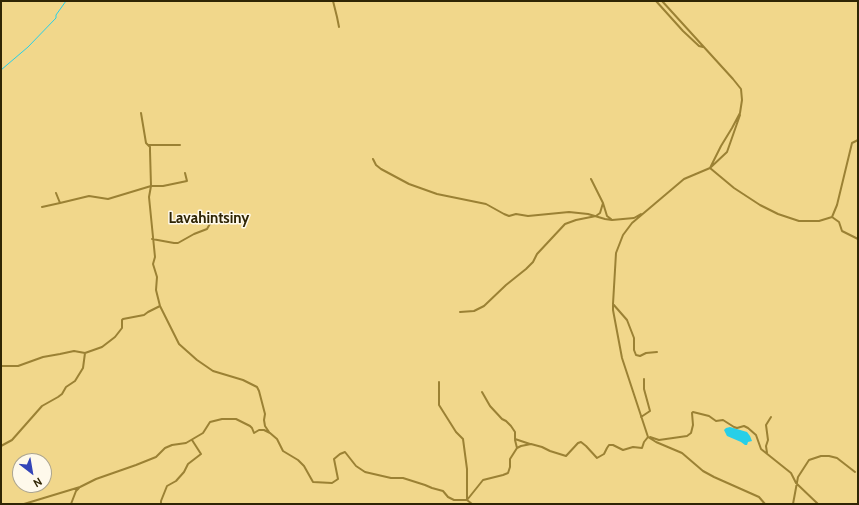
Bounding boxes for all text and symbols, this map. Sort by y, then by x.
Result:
district label: Lavahintsiny [169,210,249,228]
north arrow [12,453,52,493]
text: N [31,474,45,490]

